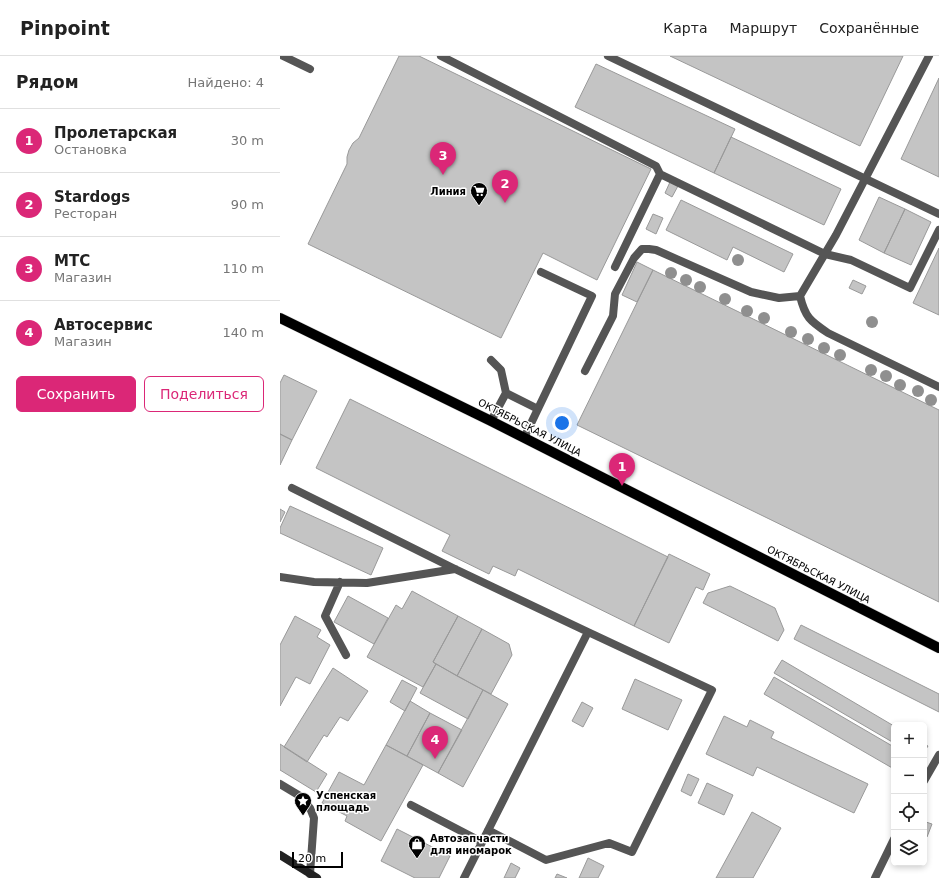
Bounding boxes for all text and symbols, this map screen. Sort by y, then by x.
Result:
text: Pinpoint [20,17,110,39]
text: Карта [663,20,707,36]
text: Маршрут [729,20,797,36]
text: Сохранённые [819,20,919,36]
text: Рядом [16,72,79,92]
text: Найдено: 4 [188,75,264,90]
text: Пролетарская [54,124,177,142]
text: 1 [24,133,34,148]
text: 30 m [231,133,264,148]
text: Остановка [54,142,127,157]
pin: 3 [430,142,456,175]
pin: 2 [492,170,518,203]
supermarket icon: Линия [469,181,489,206]
place label: Линия [430,186,466,197]
text: Stardogs [54,188,130,206]
text: 2 [24,197,34,212]
text: 90 m [231,197,264,212]
text: Ресторан [54,206,117,221]
text: МТС [54,252,90,270]
text: 3 [24,261,34,276]
text: 110 m [222,261,264,276]
text: Магазин [54,270,112,285]
text: Автосервис [54,316,153,334]
text: 4 [24,325,34,340]
text: 140 m [222,325,264,340]
text: Магазин [54,334,112,349]
button: Сохранить [16,376,136,412]
button: Поделиться [144,376,264,412]
street label: ОКТЯБРЬСКАЯ УЛИЦА [476,397,583,458]
your location [552,413,572,433]
pin: 1 [609,453,635,486]
street label: ОКТЯБРЬСКАЯ УЛИЦА [765,544,872,605]
map controls [891,722,927,866]
button: + [891,722,927,758]
pin: 4 [422,726,448,759]
button: − [891,758,927,794]
place label: Успенская площадь [316,790,376,813]
place icon: Успенская площадь [293,791,313,816]
button: locate [891,794,927,830]
button: layers [891,830,927,866]
place label: Автозапчасти для иномарок [430,833,512,856]
shop icon: Автозапчасти для иномарок [407,834,427,859]
scale bar [292,850,343,869]
text: 20 m [298,852,326,865]

